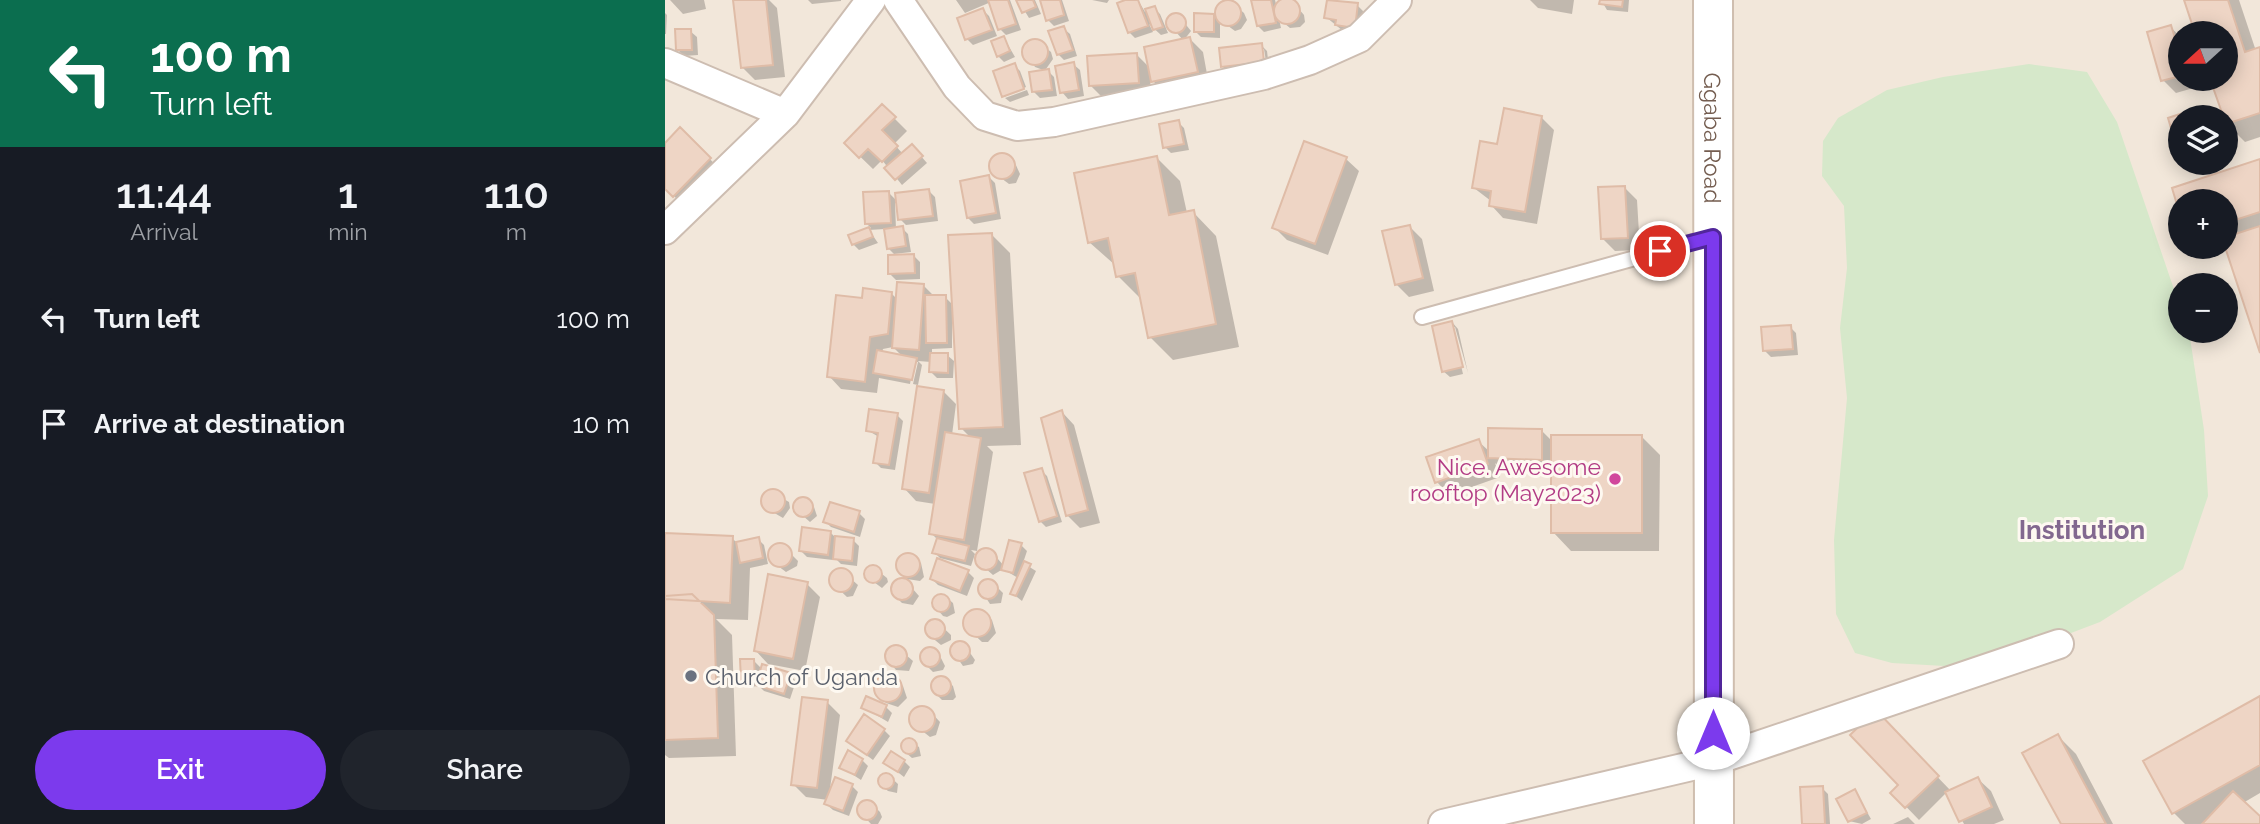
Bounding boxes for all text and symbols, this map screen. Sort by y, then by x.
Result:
north arrow [2168,21,2238,91]
map controls [2168,21,2238,343]
text: 100 m [150,26,292,83]
icon: left [35,28,126,119]
street label: Ggaba Road [1700,72,1727,204]
text: Turn left [150,85,272,122]
button: layers [2168,105,2238,175]
text: 11:44 [116,169,212,218]
text: 1 [338,169,358,218]
text: 110 [484,169,549,218]
button: + [2168,189,2238,259]
text: Arrival [130,218,198,245]
text: min [328,218,368,245]
text: m [506,218,527,245]
pin [1630,221,1690,281]
icon: arrive [1641,232,1679,270]
button: − [2168,273,2238,343]
icon: left [35,300,73,338]
text: Turn left [94,304,200,334]
text: 100 m [557,304,630,334]
icon: arrive [35,405,73,443]
text: Arrive at destination [94,409,345,439]
text: 10 m [572,409,630,439]
place label: Nice. Awesome rooftop (May2023) [1410,453,1601,506]
marker: Nice. Awesome rooftop (May2023) [1607,471,1623,487]
district label: Institution [2019,515,2145,545]
place label: Church of Uganda [705,663,898,690]
marker: Church of Uganda [683,668,699,684]
position arrow [1676,696,1750,770]
button: Exit [35,730,326,810]
button: Share [340,730,630,810]

